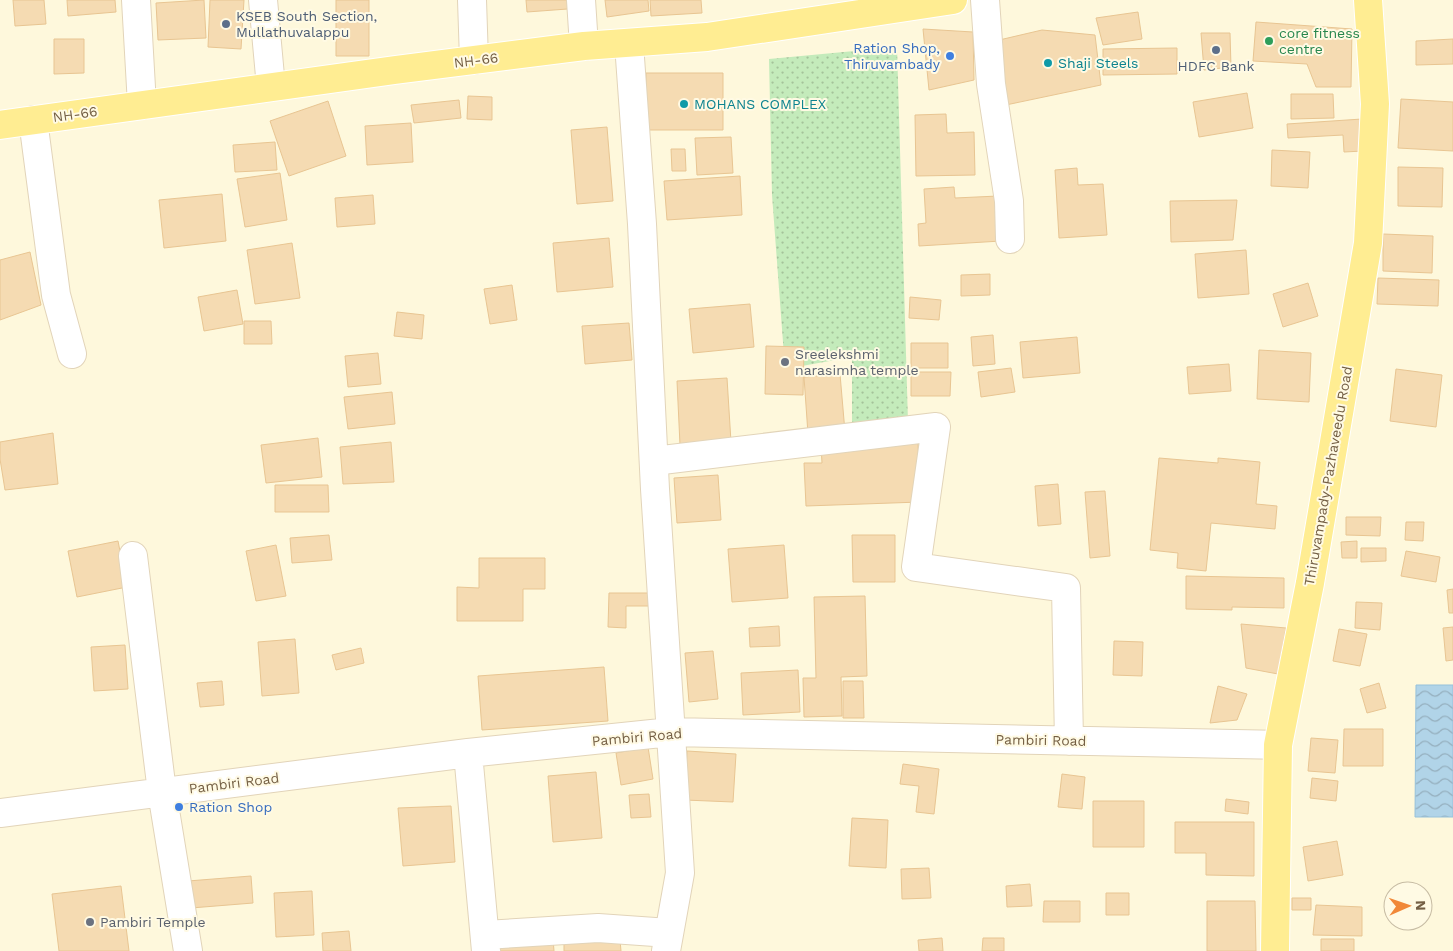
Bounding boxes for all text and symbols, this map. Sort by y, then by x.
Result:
place label: KSEB South Section, Mullathuvalappu [236,8,377,40]
marker: KSEB South Section, Mullathuvalappu [220,18,232,30]
place label: core fitness centre [1279,25,1360,57]
marker: core fitness centre [1263,35,1275,47]
place label: Ration Shop, Thiruvambady [844,40,941,72]
marker: HDFC Bank [1210,44,1222,56]
street label: NH-66 [453,49,499,71]
marker: Ration Shop, Thiruvambady [944,50,956,62]
place label: Shaji Steels [1058,55,1138,71]
marker: Shaji Steels [1042,57,1054,69]
place label: HDFC Bank [1178,58,1254,74]
place label: MOHANS COMPLEX [694,96,826,112]
marker: MOHANS COMPLEX [678,98,690,110]
street label: NH-66 [52,103,98,125]
place label: Sreelekshmi narasimha temple [795,346,919,378]
marker: Sreelekshmi narasimha temple [779,356,791,368]
street label: Thiruvampady-Pazhaveedu Road [1301,365,1355,587]
street label: Pambiri Road [591,725,683,749]
street label: Pambiri Road [996,731,1086,749]
street label: Pambiri Road [188,770,280,796]
place label: Ration Shop [189,799,272,815]
marker: Ration Shop [173,801,185,813]
north arrow [1383,881,1433,931]
text: N [1413,900,1429,911]
place label: Pambiri Temple [100,914,206,930]
marker: Pambiri Temple [84,916,96,928]

